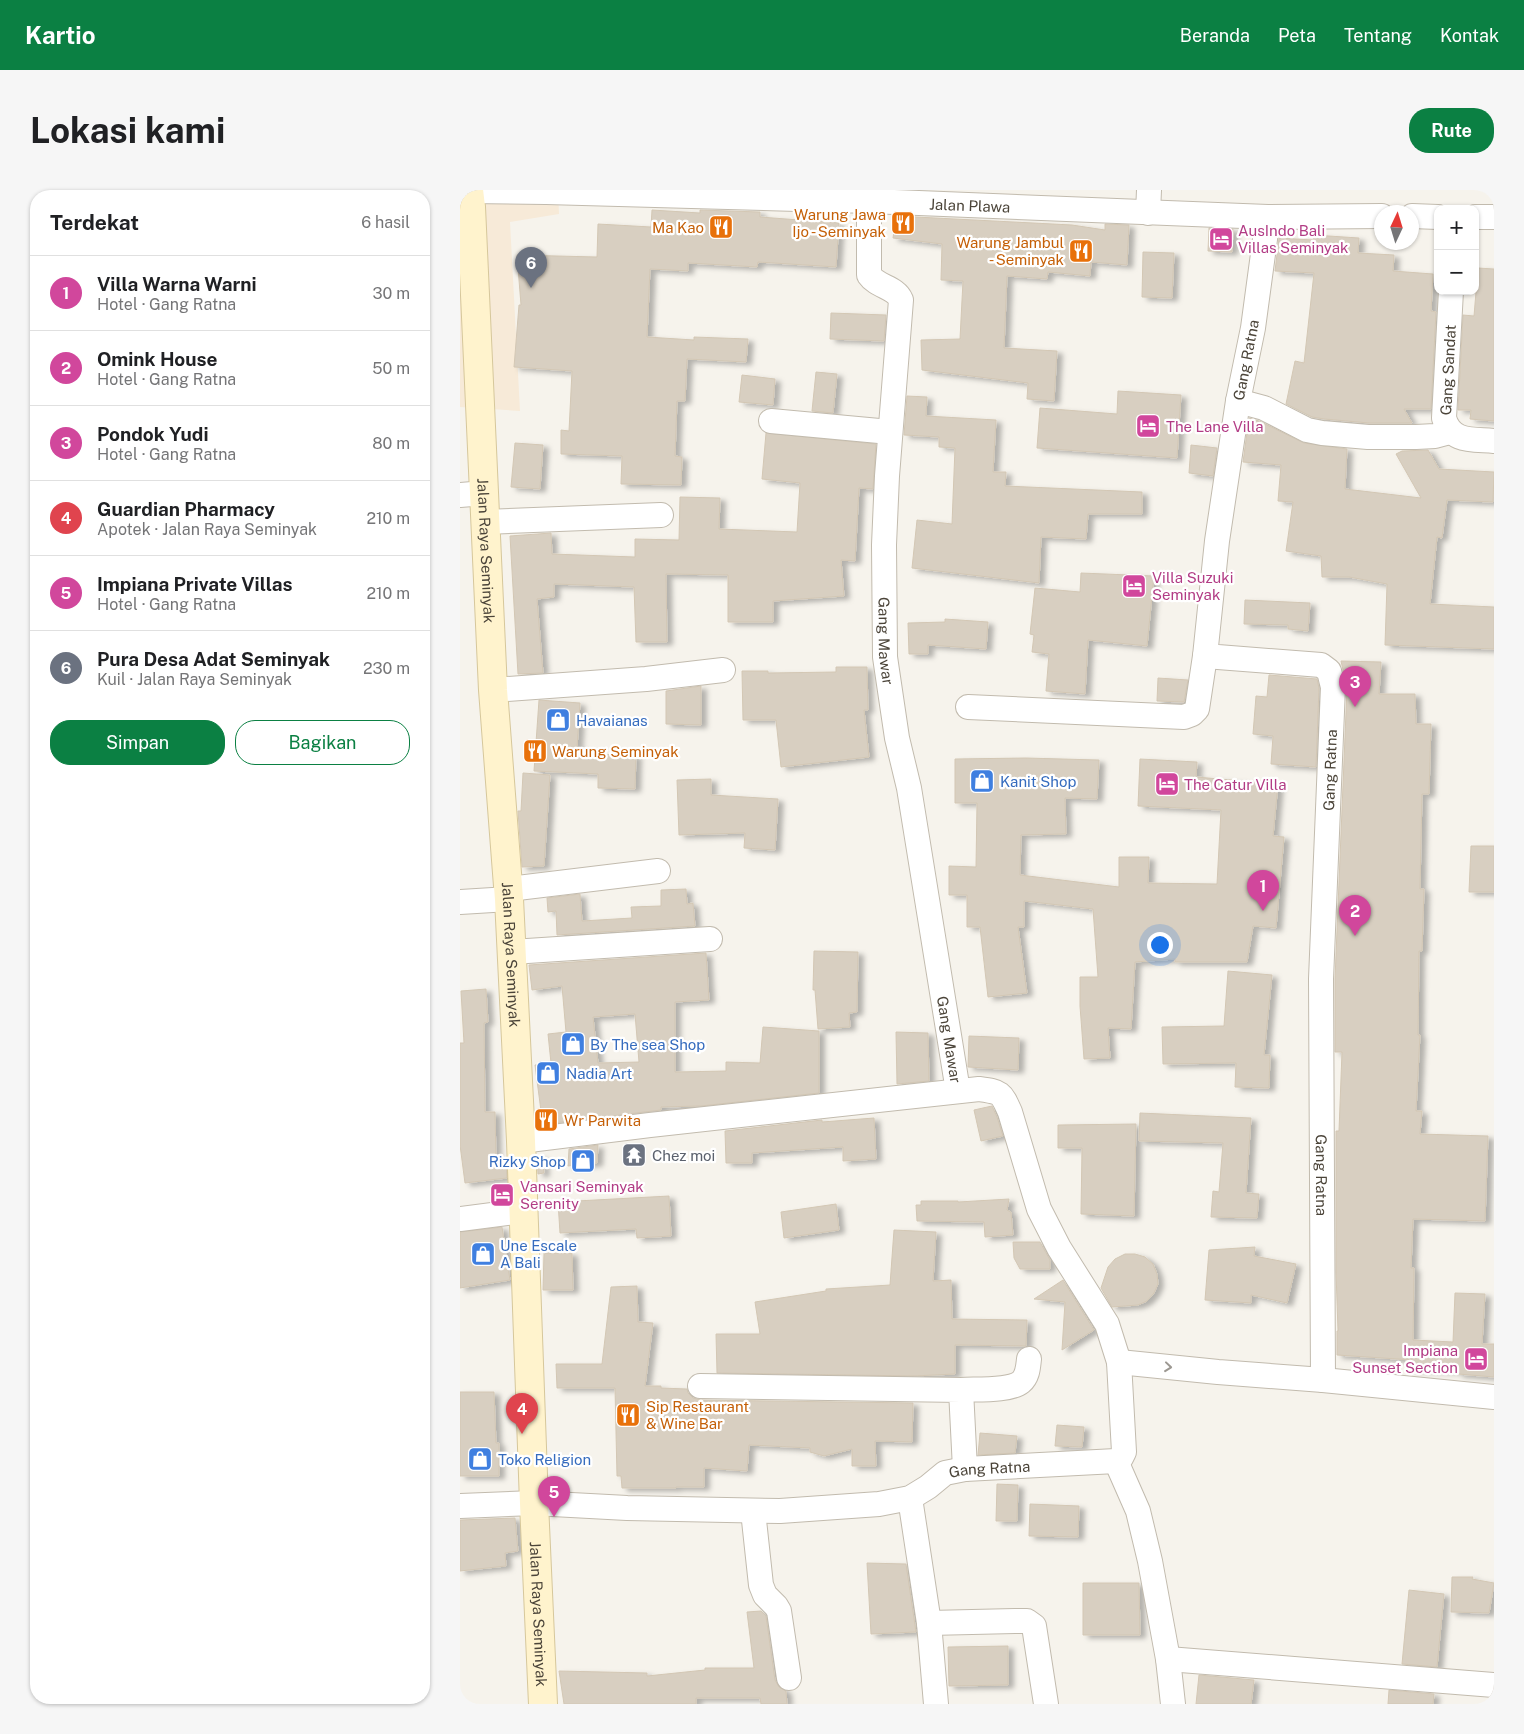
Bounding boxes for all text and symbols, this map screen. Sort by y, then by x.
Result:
text: Kartio [25,21,96,49]
text: Beranda [1180,25,1250,46]
text: Peta [1278,25,1316,46]
text: Tentang [1344,25,1412,46]
text: Kontak [1440,25,1499,46]
button: Rute [1409,108,1494,153]
text: Lokasi kami [30,110,225,151]
street label: Jalan Plawa [929,195,1011,215]
north arrow [1374,205,1419,250]
map controls [1434,205,1479,295]
button: + [1434,205,1479,250]
place label: Warung Jawa Ijo - Seminyak [792,206,886,240]
text: Terdekat [50,210,139,235]
restaurant icon: Warung Jawa Ijo - Seminyak [890,210,916,236]
text: 6 hasil [361,213,410,232]
restaurant icon: Ma Kao [708,214,734,240]
place label: Ma Kao [652,219,704,236]
place label: AusIndo Bali Villas Seminyak [1238,222,1348,256]
hotel icon: AusIndo Bali Villas Seminyak [1208,226,1234,252]
place label: Warung Jambul - Seminyak [956,234,1064,268]
restaurant icon: Warung Jambul - Seminyak [1068,238,1094,264]
pin: 6 [515,247,547,288]
button: − [1434,250,1479,295]
text: Villa Warna Warni [97,273,257,295]
text: 1 [63,284,69,303]
text: 30 m [373,284,410,303]
text: Hotel · Gang Ratna [97,295,236,314]
street label: Gang Ratna [1230,318,1262,402]
street label: Gang Sandat [1437,324,1459,416]
text: Omink House [97,348,217,370]
text: 2 [61,359,71,378]
text: 50 m [372,359,410,378]
text: Hotel · Gang Ratna [97,370,236,389]
hotel icon: The Lane Villa [1135,413,1161,439]
place label: The Lane Villa [1166,418,1264,435]
text: Pondok Yudi [97,423,209,445]
text: 3 [61,434,71,453]
text: 80 m [372,434,410,453]
text: Hotel · Gang Ratna [97,445,236,464]
street label: Jalan Raya Seminyak [475,477,498,624]
text: Guardian Pharmacy [97,498,275,520]
text: 4 [61,509,71,528]
text: 210 m [366,509,410,528]
text: Apotek · Jalan Raya Seminyak [97,520,317,539]
place label: Villa Suzuki Seminyak [1152,569,1234,603]
text: Impiana Private Villas [97,573,293,595]
hotel icon: Villa Suzuki Seminyak [1121,573,1147,599]
text: 5 [61,584,71,603]
text: 210 m [366,584,410,603]
text: Hotel · Gang Ratna [97,595,236,614]
street label: Gang Mawar [876,597,898,686]
text: Pura Desa Adat Seminyak [97,648,330,670]
text: 6 [61,659,71,678]
text: 230 m [363,659,410,678]
pin: 3 [1339,666,1371,707]
text: Kuil · Jalan Raya Seminyak [97,670,292,689]
shop icon: Havaianas [545,707,571,733]
place label: Havaianas [576,712,648,729]
button: Simpan [50,720,225,765]
button: Bagikan [235,720,410,765]
street label: Gang Ratna [1320,729,1340,811]
restaurant icon: Warung Seminyak [522,738,548,764]
place label: Warung Seminyak [552,743,679,760]
shop icon: Kanit Shop [969,768,995,794]
hotel icon: The Catur Villa [1154,771,1180,797]
place label: Kanit Shop [1000,773,1076,790]
place label: The Catur Villa [1184,776,1287,793]
pin: 1 [1247,870,1279,911]
street label: Jalan Raya Seminyak [499,881,524,1028]
pin: 2 [1339,895,1371,936]
your location [1147,932,1173,958]
street label: Gang Mawar [934,995,965,1084]
shop icon: By The sea Shop [560,1031,586,1057]
place label: By The sea Shop [590,1036,705,1053]
shop icon: Nadia Art [535,1060,561,1086]
place label: Nadia Art [566,1065,633,1082]
restaurant icon: Wr Parwita [533,1107,559,1133]
place label: Wr Parwita [564,1112,641,1129]
street label: Gang Ratna [1313,1134,1331,1216]
temple icon: Chez moi [621,1142,647,1168]
place label: Chez moi [652,1147,715,1164]
shop icon: Rizky Shop [570,1148,596,1174]
place label: Rizky Shop [489,1153,566,1170]
place label: Vansari Seminyak Serenity [520,1178,644,1212]
hotel icon: Vansari Seminyak Serenity [489,1182,515,1208]
place label: Une Escale A Bali [500,1237,577,1271]
shop icon: Une Escale A Bali [470,1241,496,1267]
place label: Impiana Sunset Section [1352,1342,1458,1376]
hotel icon: Impiana Sunset Section [1463,1346,1489,1372]
one-way arrow [1164,1361,1172,1372]
pin: 4 [506,1393,538,1434]
place label: Sip Restaurant & Wine Bar [646,1398,749,1432]
restaurant icon: Sip Restaurant & Wine Bar [615,1402,641,1428]
shop icon: Toko Religion [467,1446,493,1472]
place label: Toko Religion [498,1451,591,1468]
street label: Gang Ratna [947,1457,1031,1481]
pin: 5 [538,1476,570,1517]
street label: Jalan Raya Seminyak [527,1541,551,1687]

